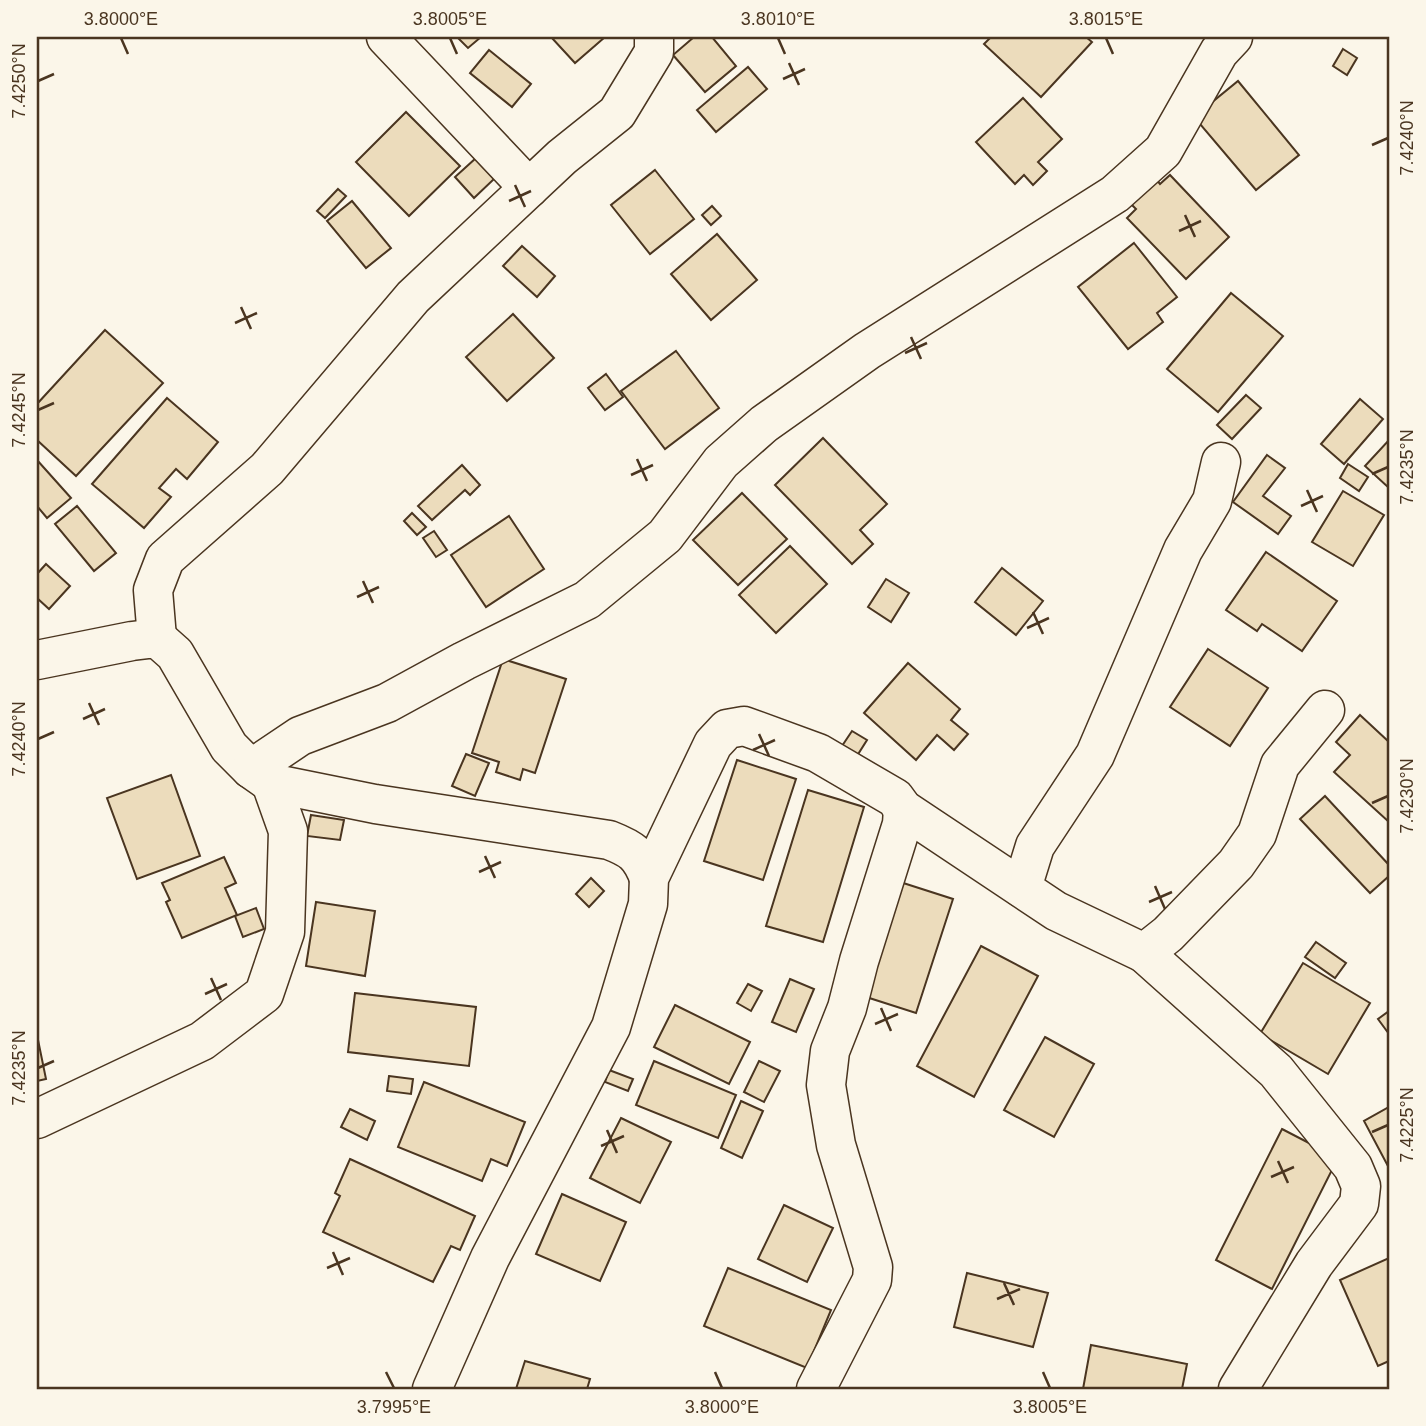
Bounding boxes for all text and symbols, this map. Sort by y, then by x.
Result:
text: 3.8000°E [84,9,158,29]
text: 3.8005°E [413,9,487,29]
text: 3.8010°E [741,9,815,29]
text: 3.8015°E [1069,9,1143,29]
text: 7.4250°N [9,43,29,119]
text: 7.4240°N [1397,100,1417,176]
text: 7.4245°N [9,372,29,448]
text: 7.4235°N [1397,429,1417,505]
text: 7.4240°N [9,701,29,777]
text: 7.4230°N [1397,758,1417,834]
text: 7.4235°N [9,1030,29,1106]
text: 7.4225°N [1397,1087,1417,1163]
text: 3.7995°E [357,1397,431,1417]
text: 3.8000°E [685,1397,759,1417]
text: 3.8005°E [1013,1397,1087,1417]

